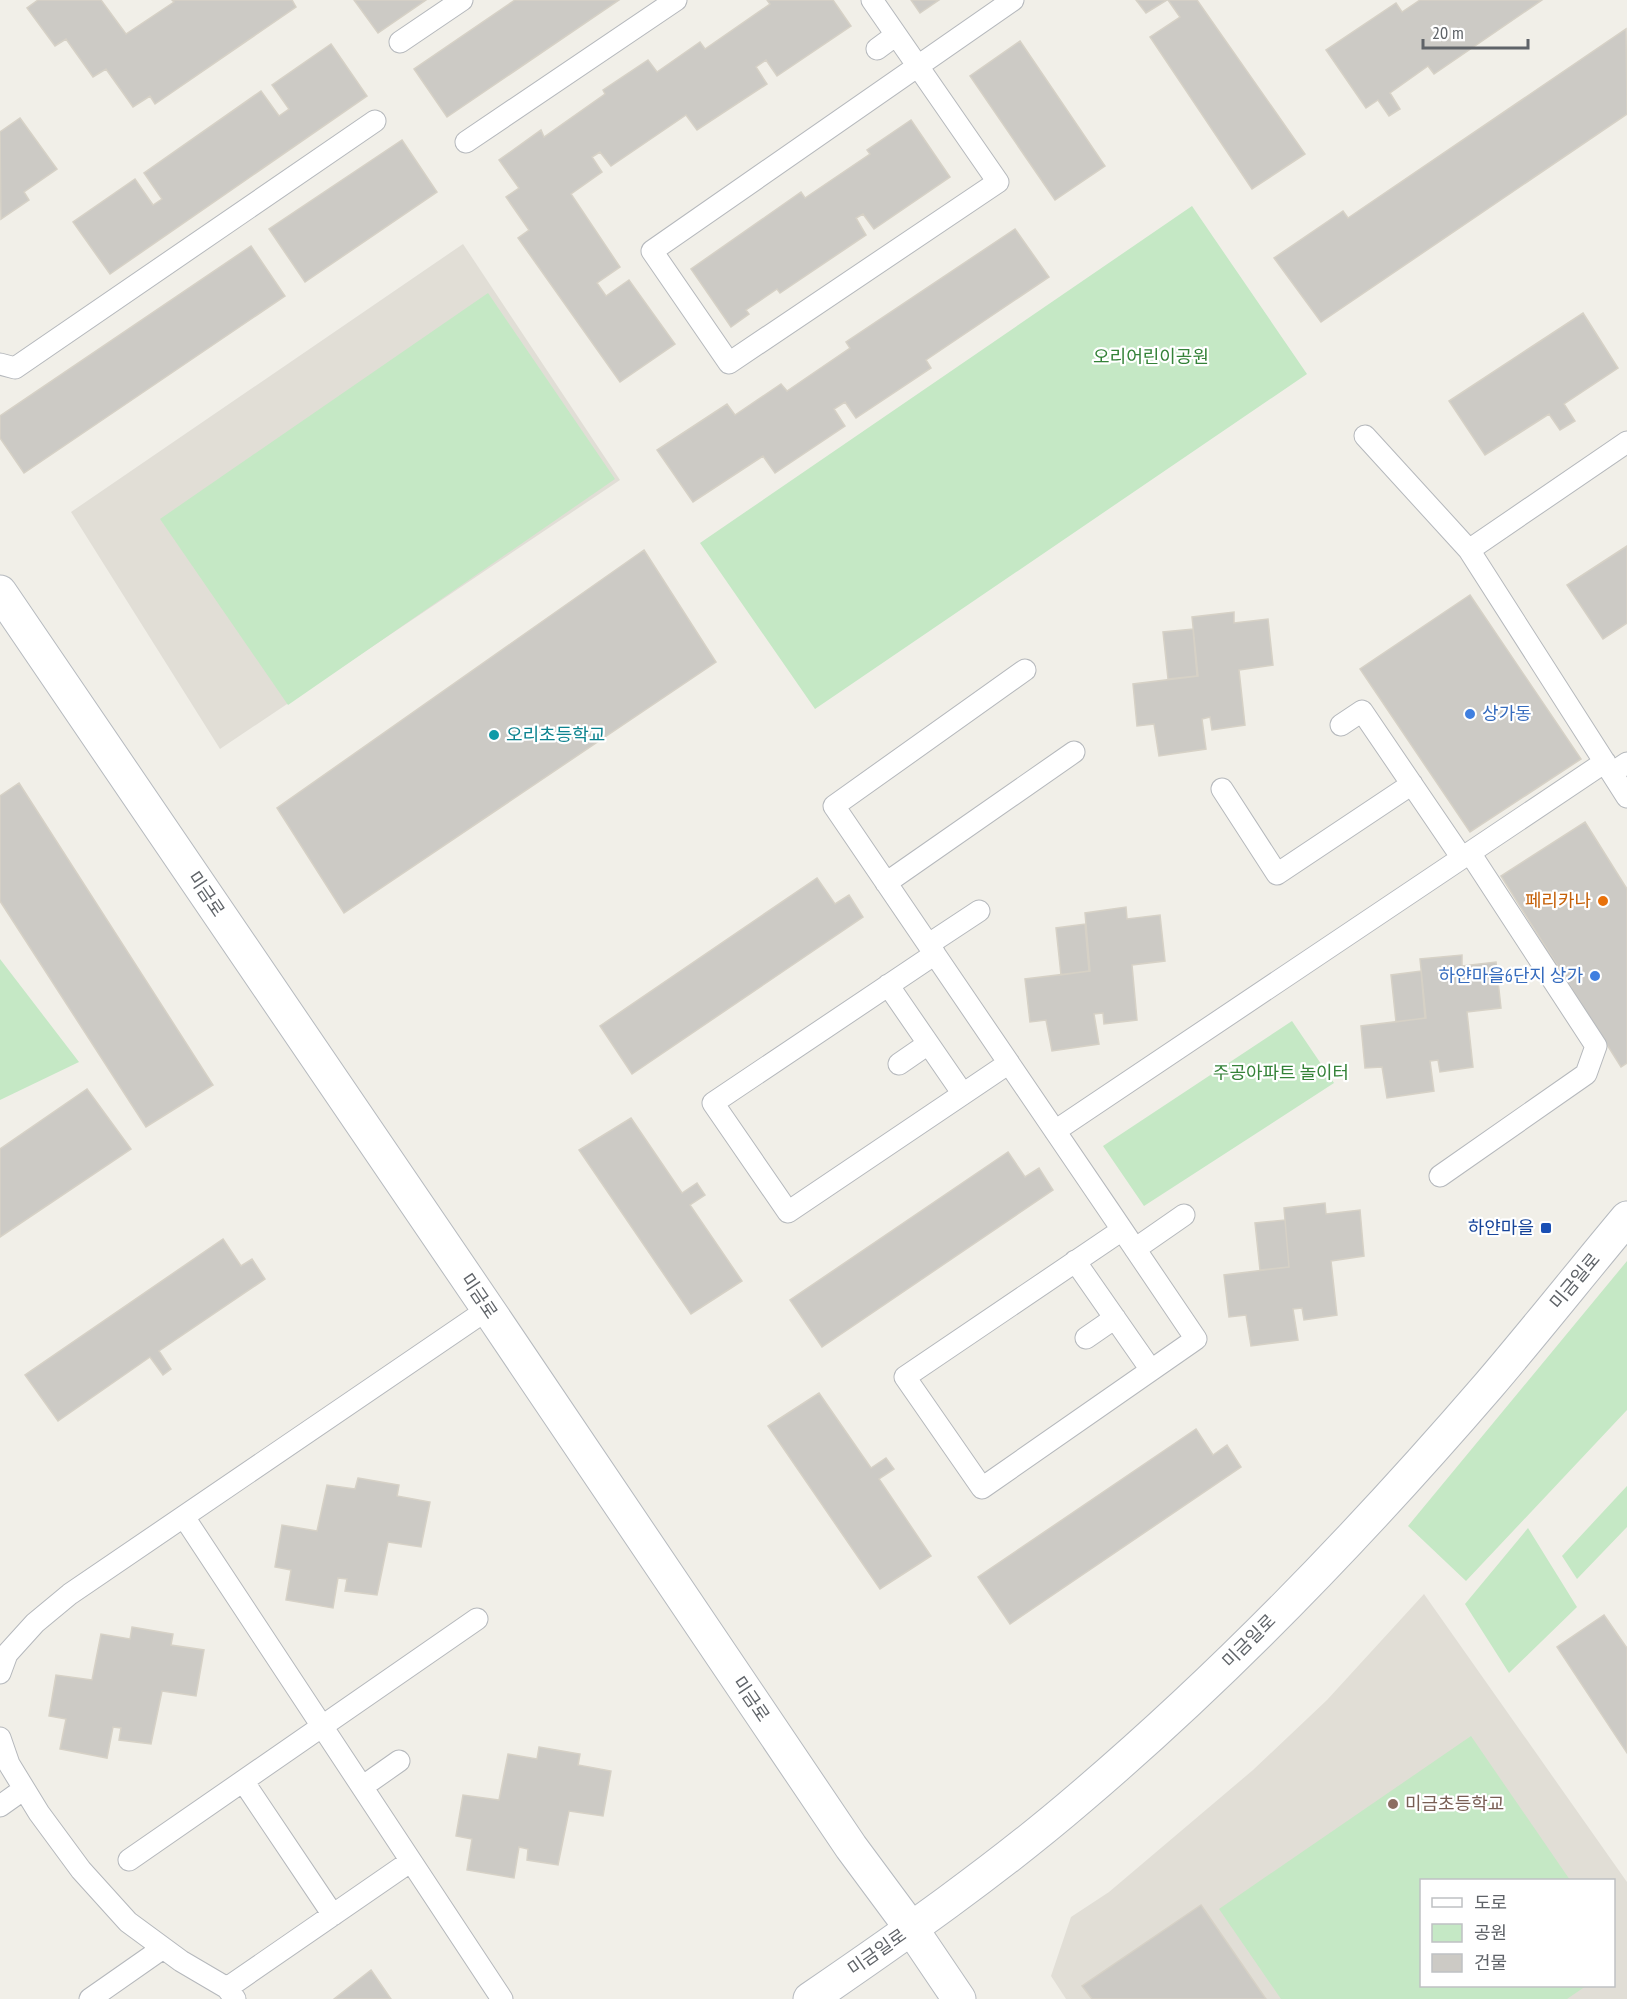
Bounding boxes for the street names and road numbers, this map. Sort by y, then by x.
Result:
street label: 미금로 [183,867,230,921]
street label: 미금일로 [1545,1248,1605,1313]
street label: 미금로 [456,1269,503,1323]
street label: 미금일로 [1217,1609,1280,1672]
street label: 미금로 [728,1672,775,1726]
street label: 미금일로 [843,1923,910,1980]

